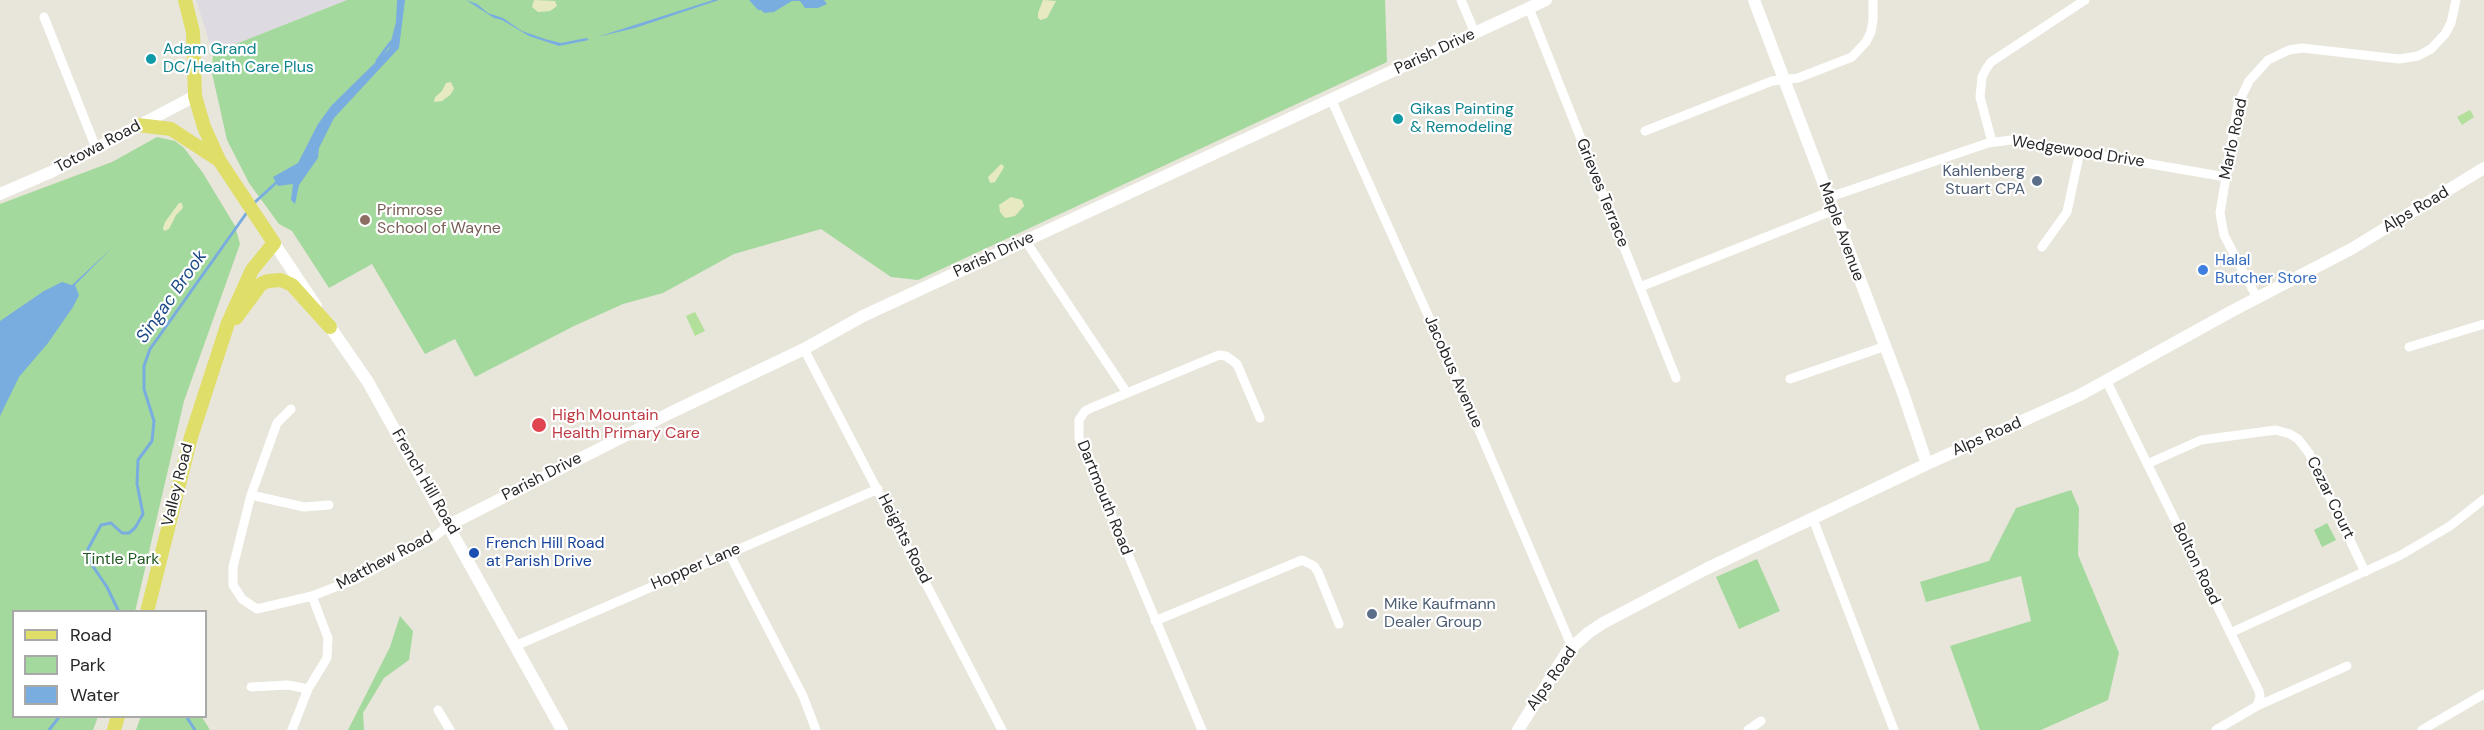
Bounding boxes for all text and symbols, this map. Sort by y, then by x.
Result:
street label: Parish Drive [1392,25,1478,79]
place label: Adam Grand DC/Health Care Plus [163,40,314,78]
marker: Adam Grand DC/Health Care Plus [144,52,158,66]
street label: Marlo Road [2216,97,2252,181]
place label: Gikas Painting & Remodeling [1410,100,1514,138]
marker: Gikas Painting & Remodeling [1391,112,1405,126]
street label: Totowa Road [52,116,144,178]
street label: Wedgewood Drive [2010,132,2146,172]
street label: Grieves Terrace [1571,136,1633,250]
place label: Kahlenberg Stuart CPA [1943,162,2025,200]
marker: Kahlenberg Stuart CPA [2030,174,2044,188]
street label: Maple Avenue [1814,180,1868,284]
street label: Alps Road [2379,183,2453,237]
place label: Primrose School of Wayne [377,201,501,239]
marker: Primrose School of Wayne [358,213,372,227]
street label: Parish Drive [951,228,1037,282]
water label: Singac Brook [132,246,212,348]
place label: Halal Butcher Store [2215,251,2317,289]
marker: Halal Butcher Store [2196,263,2210,277]
street label: Jacobus Avenue [1420,313,1486,431]
place label: High Mountain Health Primary Care [552,406,700,444]
street label: Alps Road [1949,413,2025,461]
marker: High Mountain Health Primary Care [530,416,548,434]
street label: French Hill Road [387,426,463,538]
street label: Dartmouth Road [1072,438,1136,558]
street label: Valley Road [158,442,198,528]
street label: Parish Drive [499,449,585,505]
street label: Cezar Court [2302,454,2358,542]
street label: Heights Road [873,491,935,587]
street label: Bolton Road [2168,520,2224,608]
street label: Matthew Road [334,528,436,594]
place label: French Hill Road at Parish Drive [486,534,604,572]
street label: Hopper Lane [648,540,744,594]
marker: French Hill Road at Parish Drive [467,546,481,560]
park label: Tintle Park [83,550,159,570]
place label: Mike Kaufmann Dealer Group [1384,595,1496,633]
marker: Mike Kaufmann Dealer Group [1365,607,1379,621]
legend [12,610,207,718]
text: Road [70,623,112,647]
street label: Alps Road [1523,643,1581,715]
text: Park [70,653,106,677]
text: Water [70,683,120,707]

